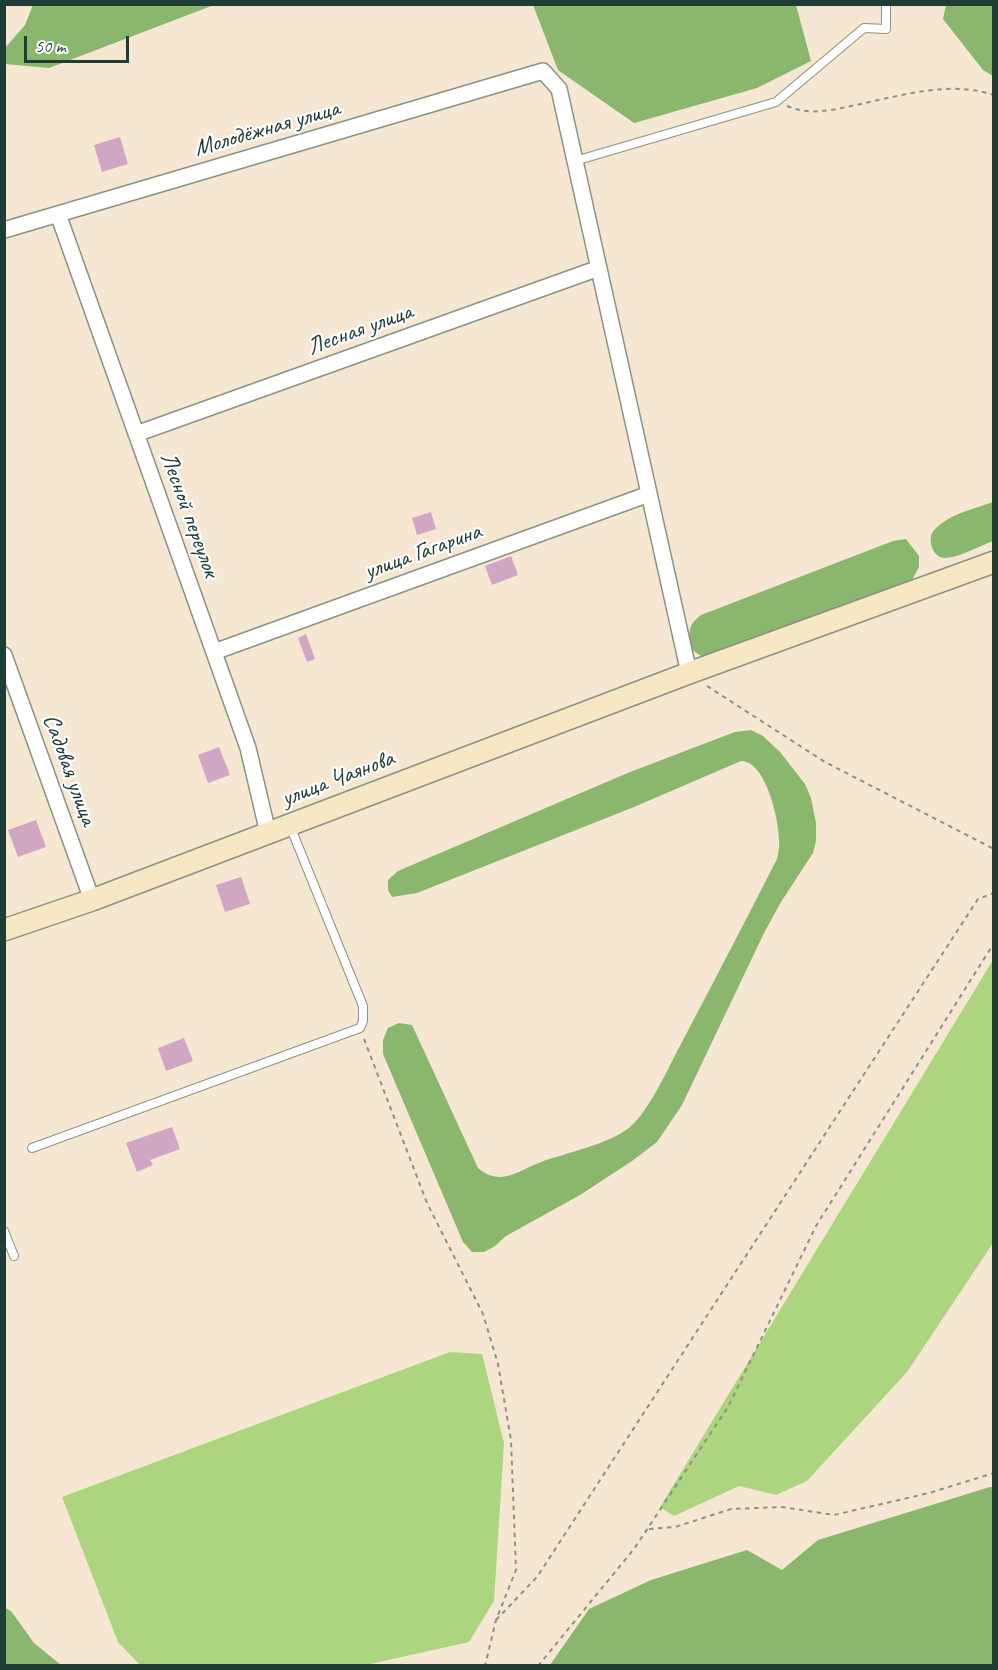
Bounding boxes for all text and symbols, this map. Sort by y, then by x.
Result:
scale bar [27,24,132,62]
text: 50 m [35,35,66,57]
street label: Молодёжная улица [191,95,343,163]
street label: Лесная улица [304,298,416,362]
street label: Лесной переулок [153,449,225,581]
street label: улица Гагарина [361,518,485,586]
street label: Садовая улица [36,710,102,830]
street label: улица Чаянова [278,744,398,814]

